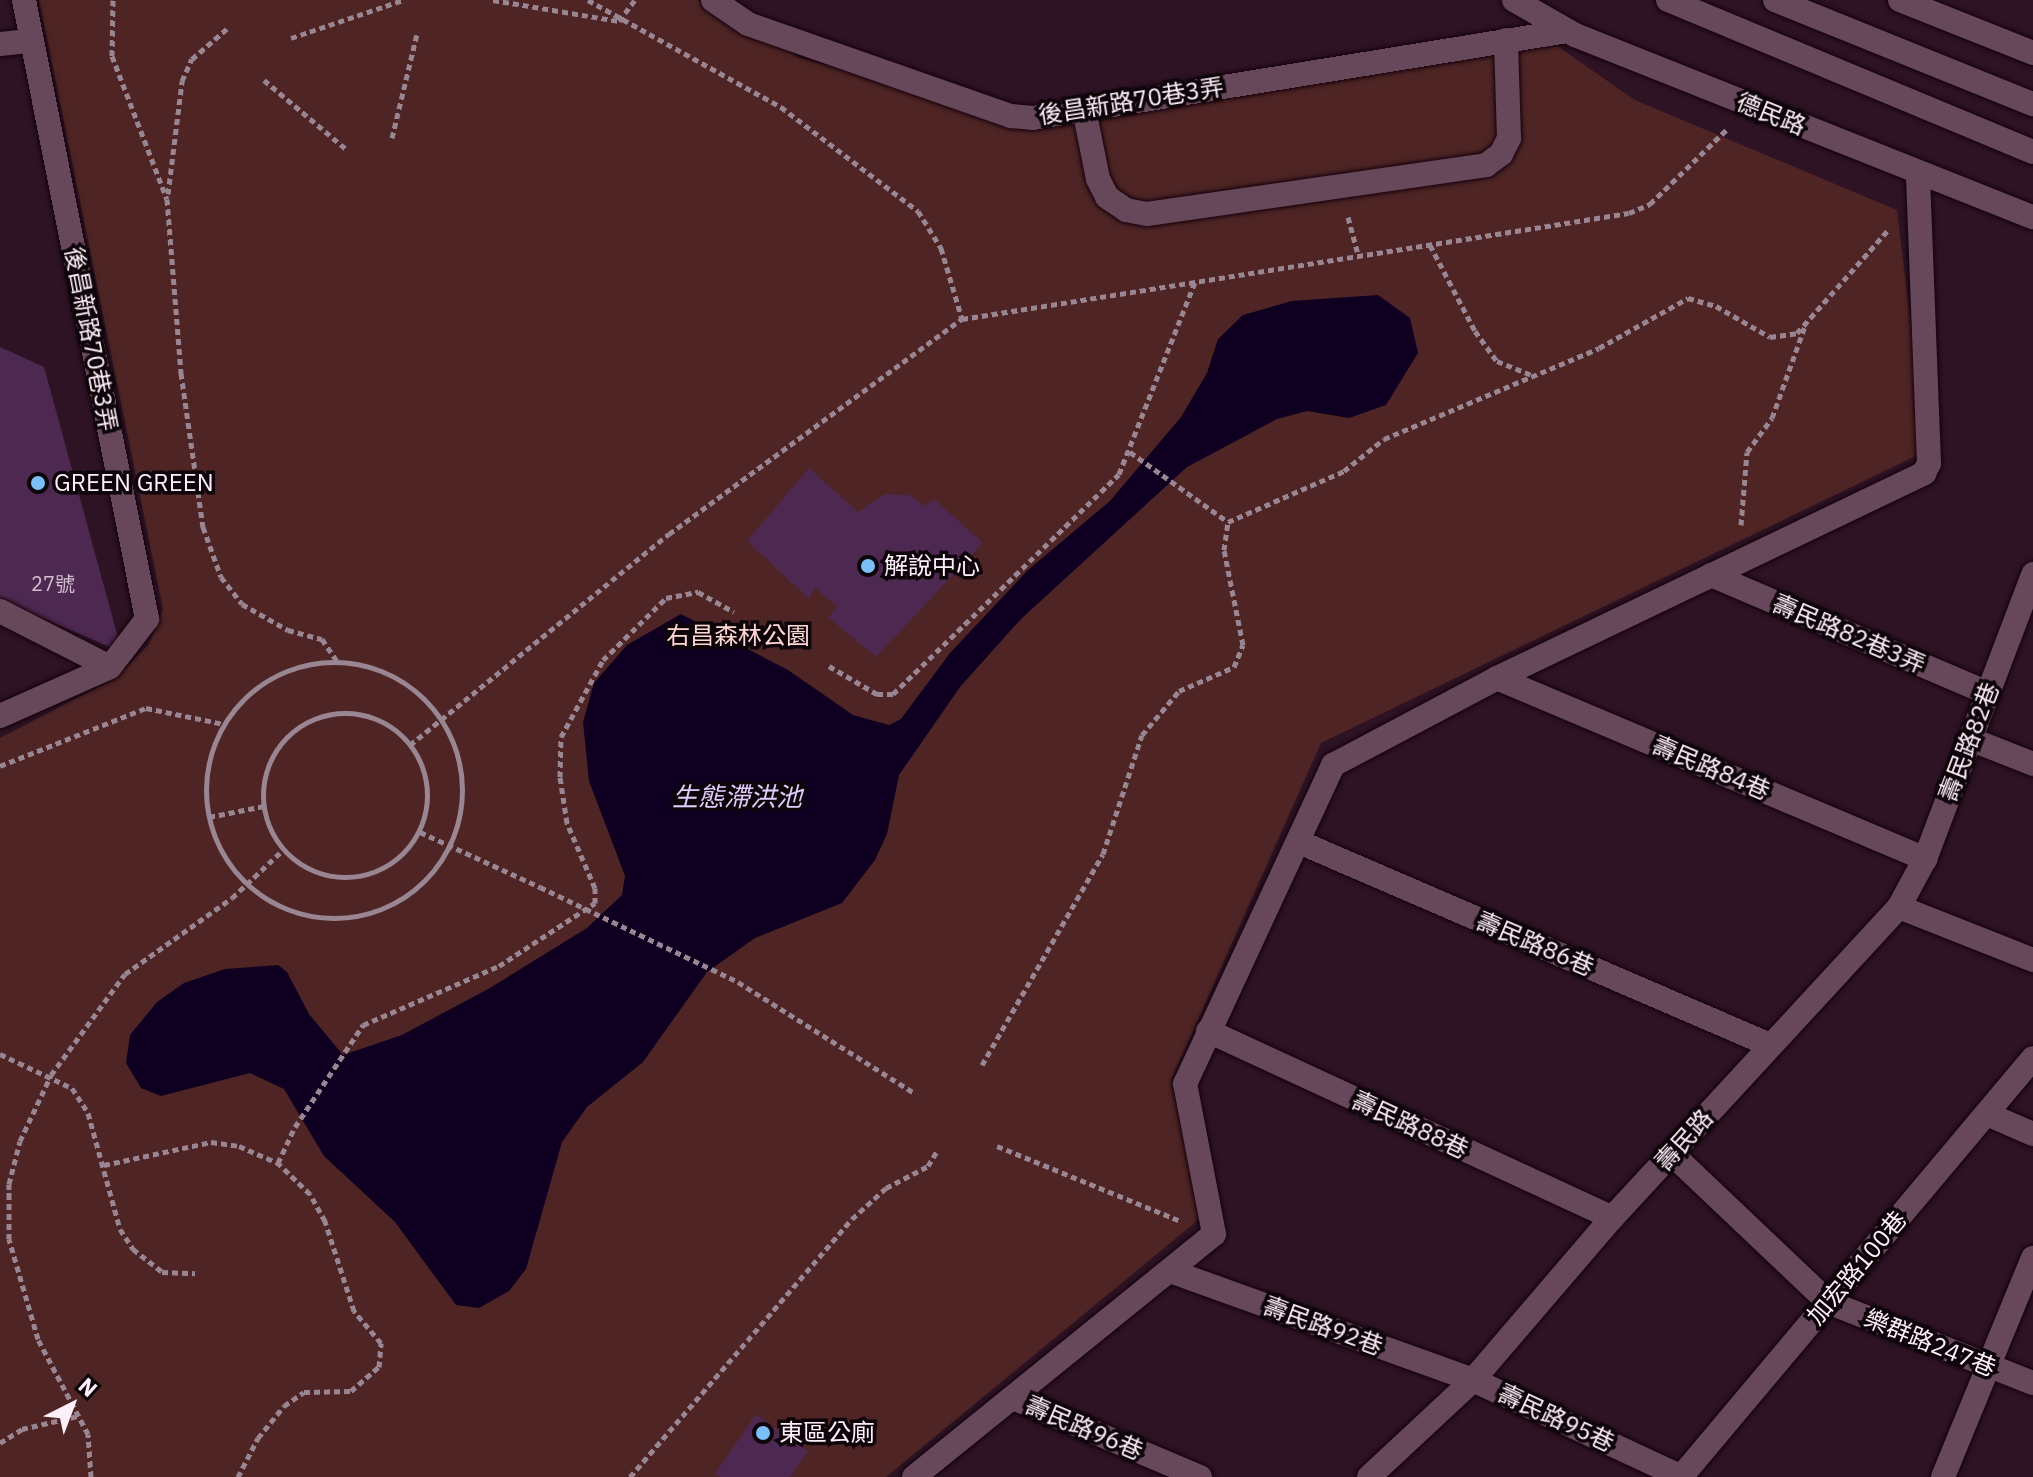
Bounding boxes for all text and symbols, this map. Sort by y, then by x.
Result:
street label: 後昌新路70巷3弄 [1036,72,1226,130]
street label: 德民路 [1732,87,1810,141]
street label: 後昌新路70巷3弄 [59,244,123,434]
place label: GREEN GREEN [54,469,214,497]
marker: GREEN GREEN [29,474,47,492]
place label: 解說中心 [884,552,980,580]
marker: 解說中心 [859,557,877,575]
house number: 27號 [31,571,75,595]
street label: 壽民路82巷3弄 [1768,589,1930,679]
park label: 右昌森林公園 [666,622,810,650]
street label: 壽民路82巷 [1933,679,2005,805]
street label: 壽民路84巷 [1648,730,1774,806]
water label: 生態滯洪池 [672,781,802,813]
street label: 壽民路86巷 [1472,906,1598,982]
street label: 壽民路88巷 [1347,1086,1473,1164]
street label: 壽民路 [1649,1104,1719,1176]
street label: 加宏路100巷 [1801,1205,1913,1331]
street label: 壽民路92巷 [1259,1291,1387,1361]
street label: 樂群路247巷 [1860,1304,2000,1382]
north arrow [32,1365,112,1445]
text: N [73,1371,104,1403]
street label: 壽民路95巷 [1493,1379,1619,1457]
street label: 壽民路96巷 [1021,1390,1147,1466]
place label: 東區公廁 [779,1419,875,1447]
marker: 東區公廁 [754,1424,772,1442]

